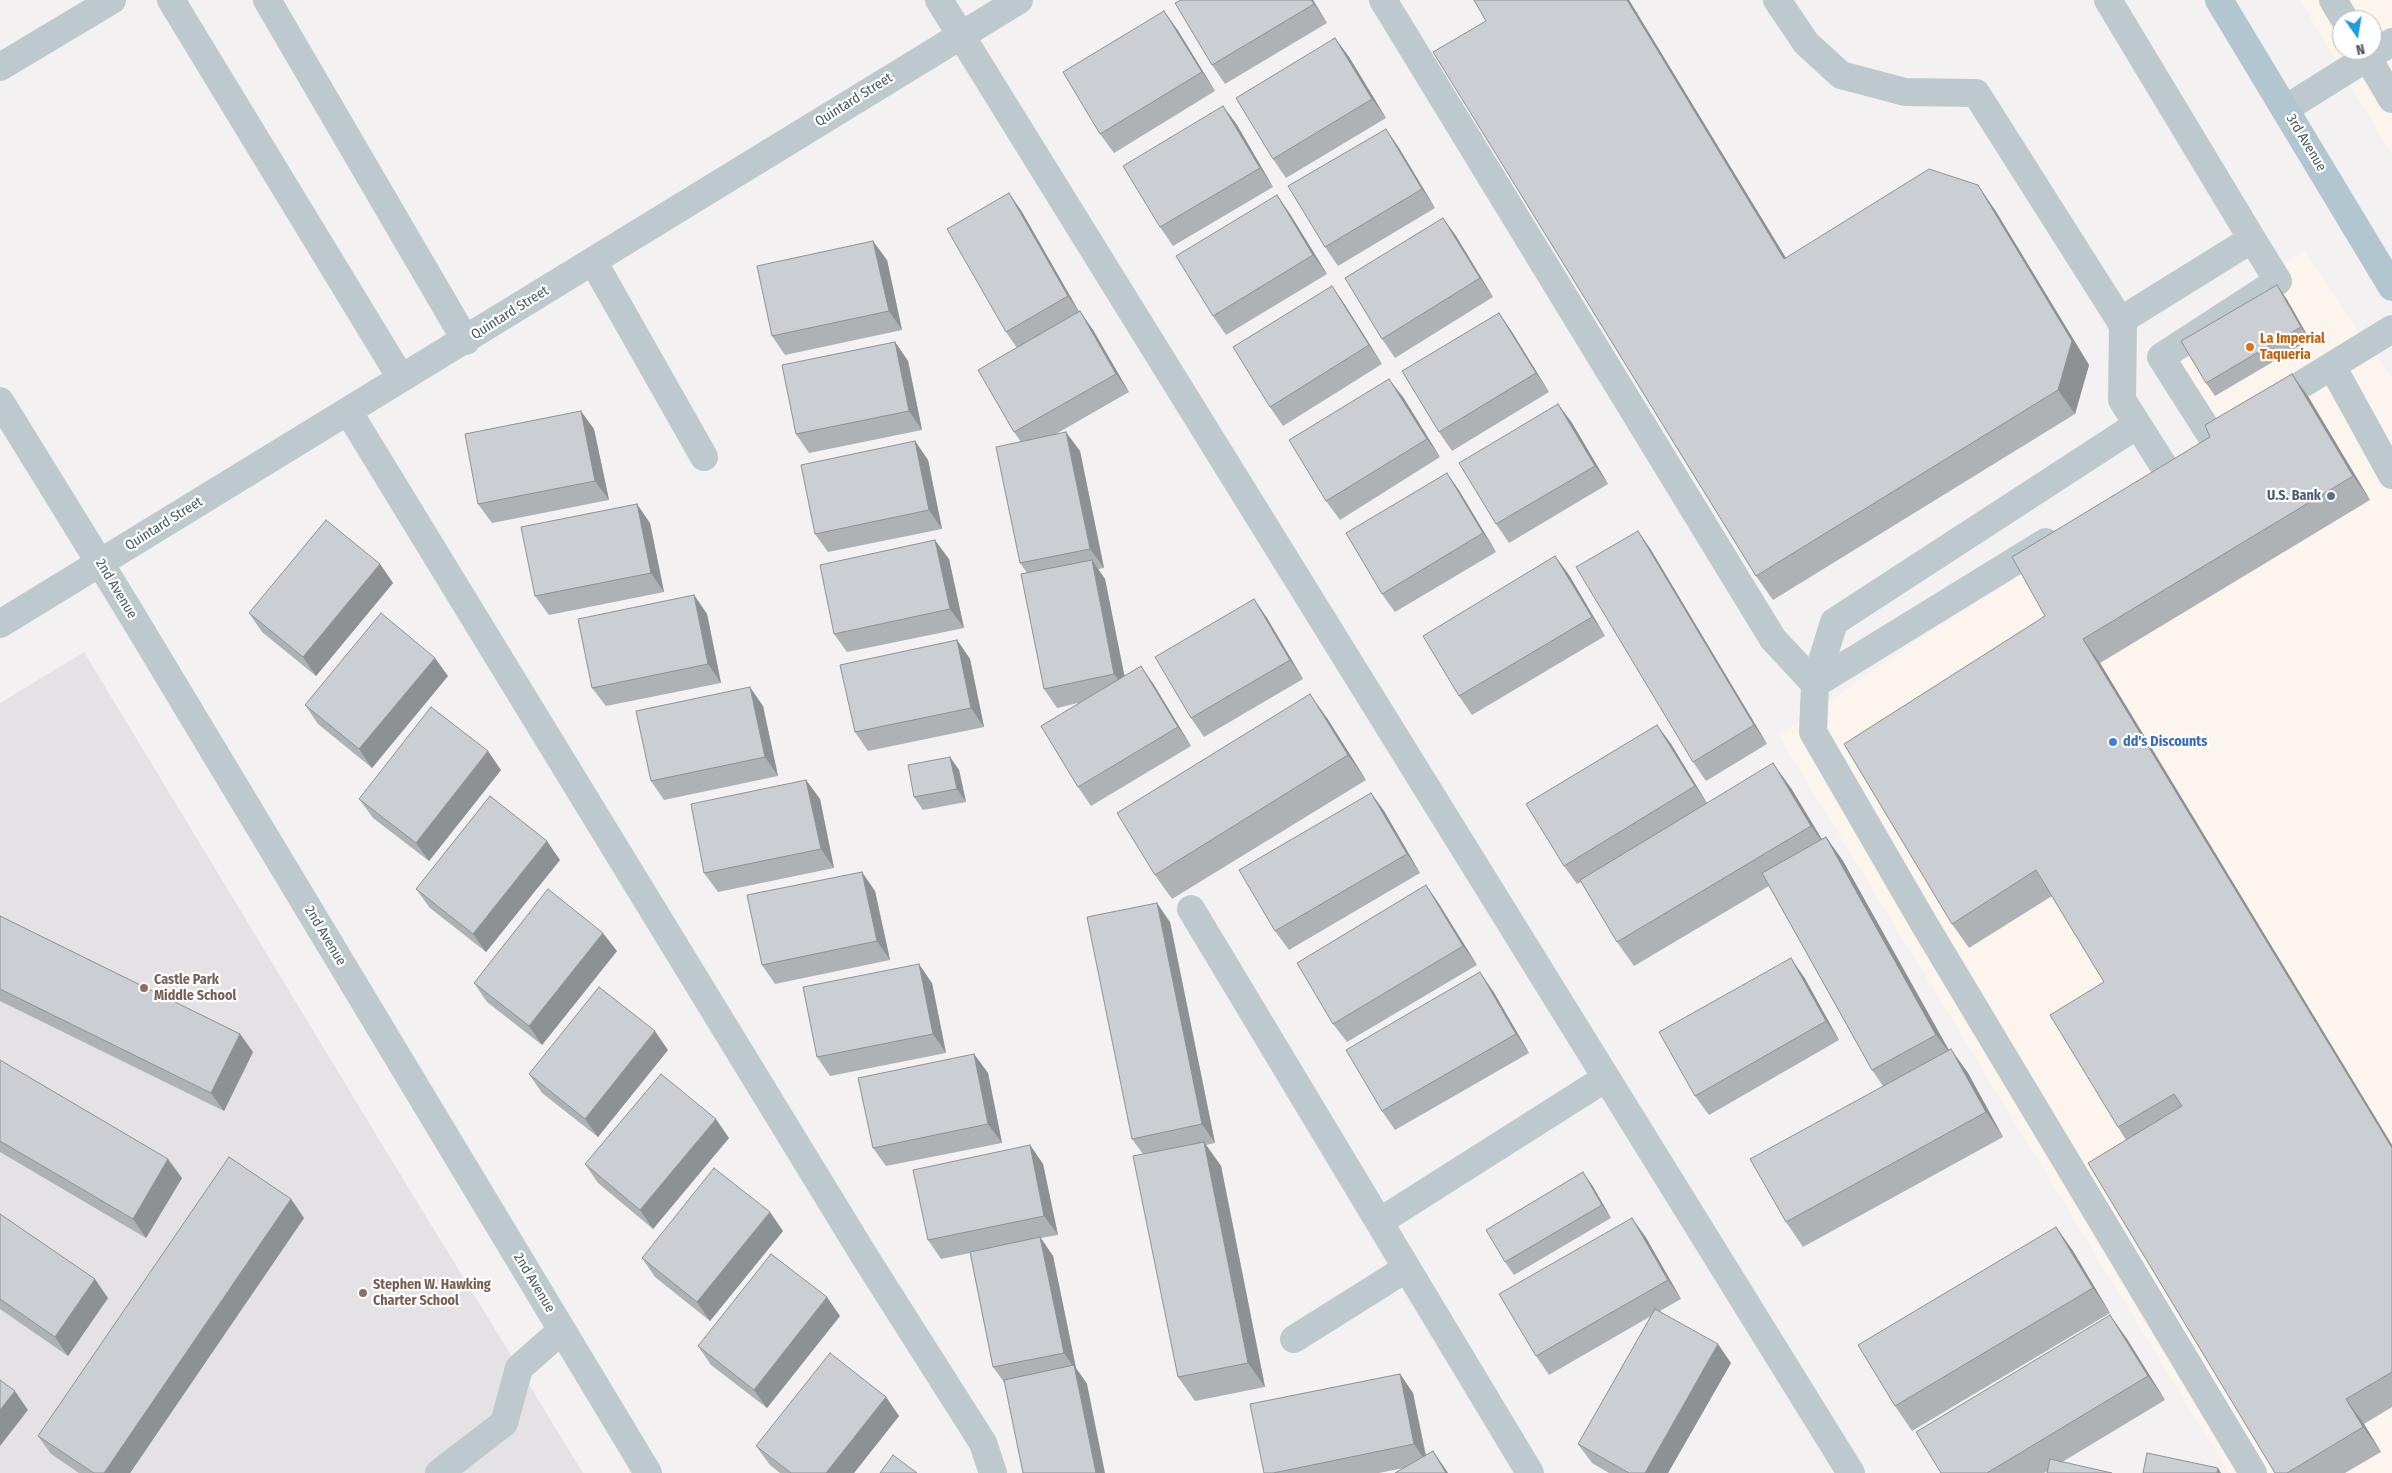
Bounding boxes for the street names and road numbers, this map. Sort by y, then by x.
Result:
street label: Quintard Street [812,70,896,130]
street label: 3rd Avenue [2282,111,2330,175]
street label: Quintard Street [468,283,552,343]
street label: Quintard Street [122,494,206,554]
street label: 2nd Avenue [92,556,140,622]
street label: 2nd Avenue [301,903,349,969]
street label: 2nd Avenue [510,1250,558,1316]

